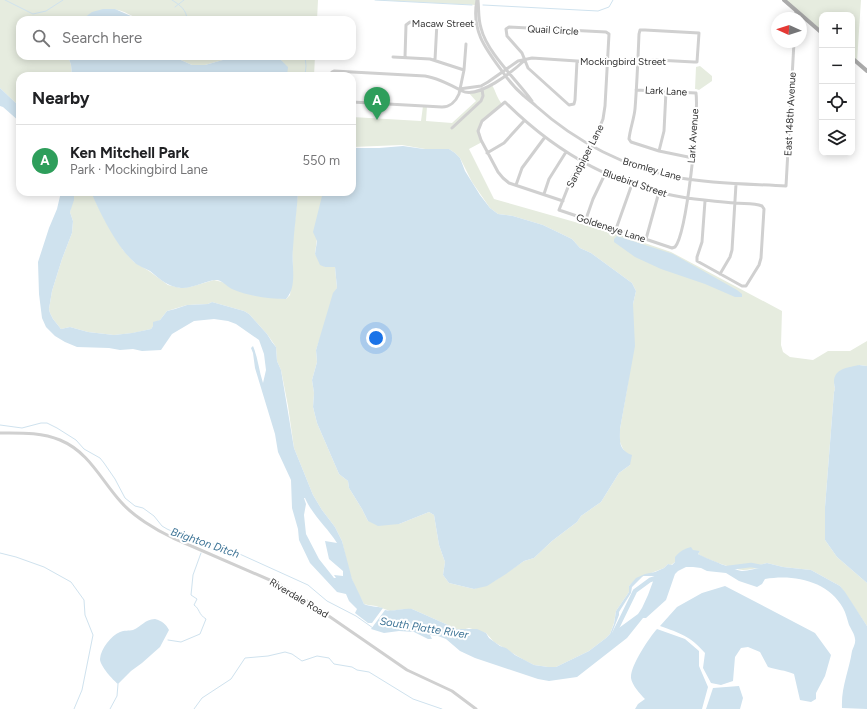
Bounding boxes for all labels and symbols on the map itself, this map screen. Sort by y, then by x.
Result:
north arrow [771,12,807,48]
street label: Macaw Street [412,17,474,30]
street label: Quail Circle [527,22,580,38]
street label: Mockingbird Street [580,55,666,68]
street label: East 148th Avenue [781,71,799,156]
street label: Lark Lane [645,83,688,99]
pin: A [364,87,390,120]
street label: Lark Avenue [685,108,701,164]
street label: Sandpiper Lane [563,122,607,190]
street label: Bromley Lane [621,154,683,184]
street label: Bluebird Street [601,166,669,200]
street label: Goldeneye Lane [575,211,648,246]
your location [366,328,386,348]
water label: Brighton Ditch [169,525,241,561]
street label: Riverdale Road [267,575,331,621]
water label: South Platte River [379,615,471,642]

